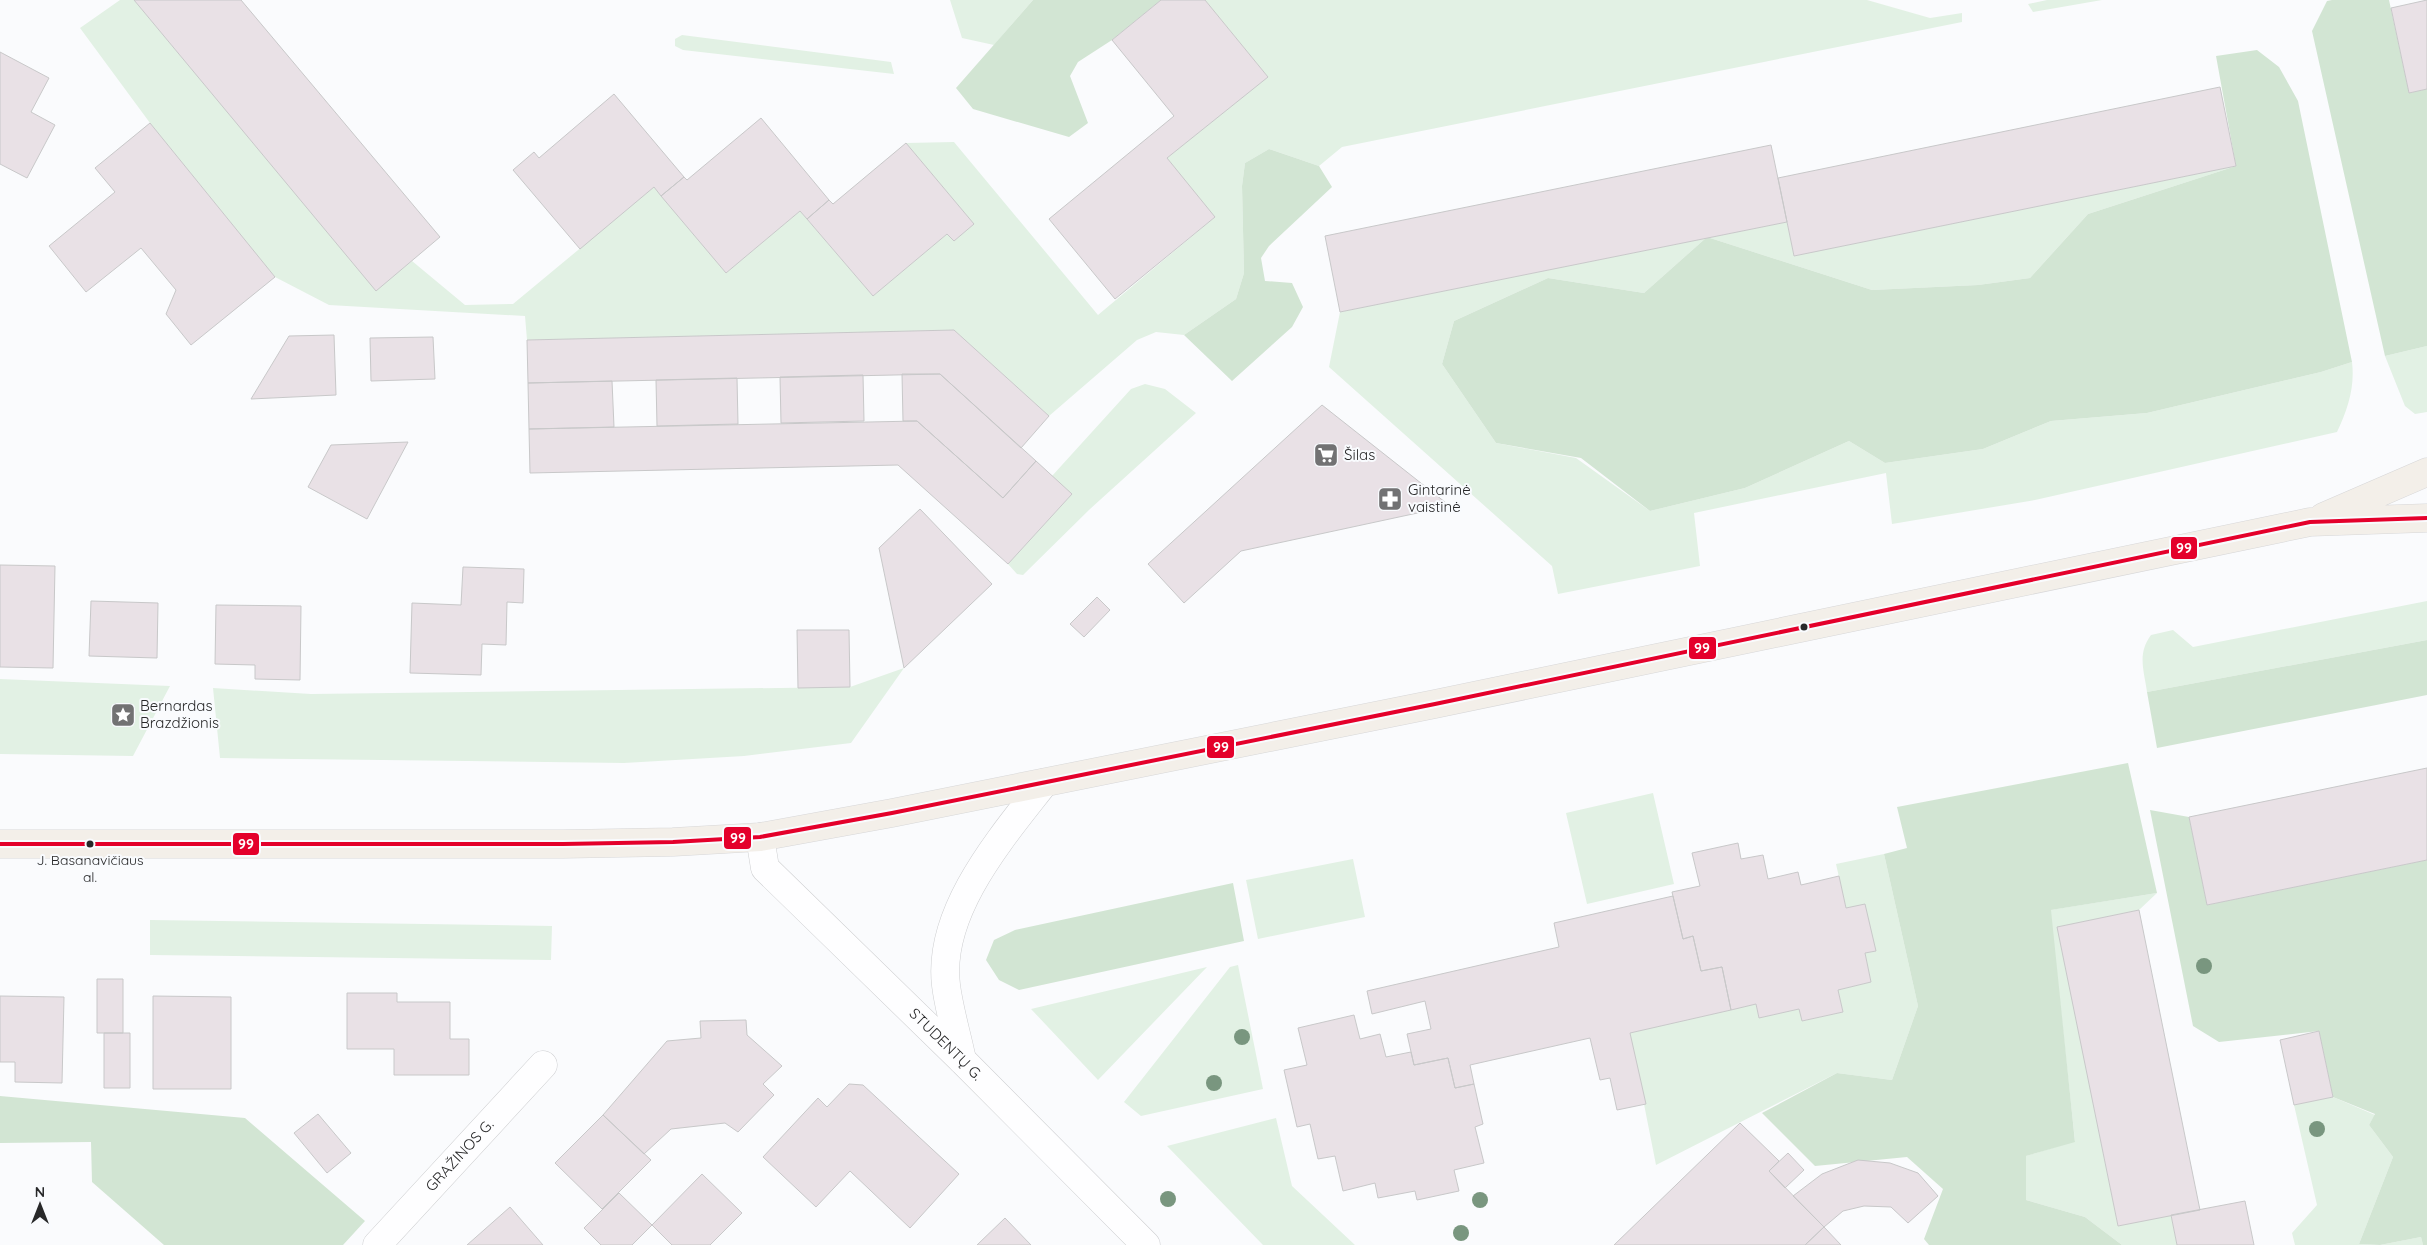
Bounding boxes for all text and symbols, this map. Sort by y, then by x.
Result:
supermarket icon: Šilas [1313,442,1339,468]
place label: Šilas [1344,445,1375,464]
place label: Gintarinė vaistinė [1408,480,1471,516]
pharmacy icon: Gintarinė vaistinė [1377,486,1403,512]
line badge: 99 [2170,536,2198,560]
text: 99 [2176,539,2192,557]
unlabelled marker [1799,622,1809,632]
line badge: 99 [1688,636,1717,660]
text: 99 [1694,639,1710,657]
place label: Bernardas Brazdžionis [140,696,219,732]
place icon: Bernardas Brazdžionis [110,702,136,728]
line badge: 99 [1206,735,1235,759]
text: 99 [1213,738,1229,756]
line badge: 99 [723,826,752,850]
text: 99 [730,829,746,847]
line badge: 99 [232,832,260,856]
text: 99 [238,835,254,853]
marker: J. Basanavičiaus al. [85,839,95,849]
place label: J. Basanavičiaus al. [36,851,144,886]
street label: STUDENTŲ G. [905,1004,987,1084]
street label: GRAŽINOS G. [421,1115,497,1195]
north arrow [15,1180,65,1230]
text: N [35,1183,45,1201]

